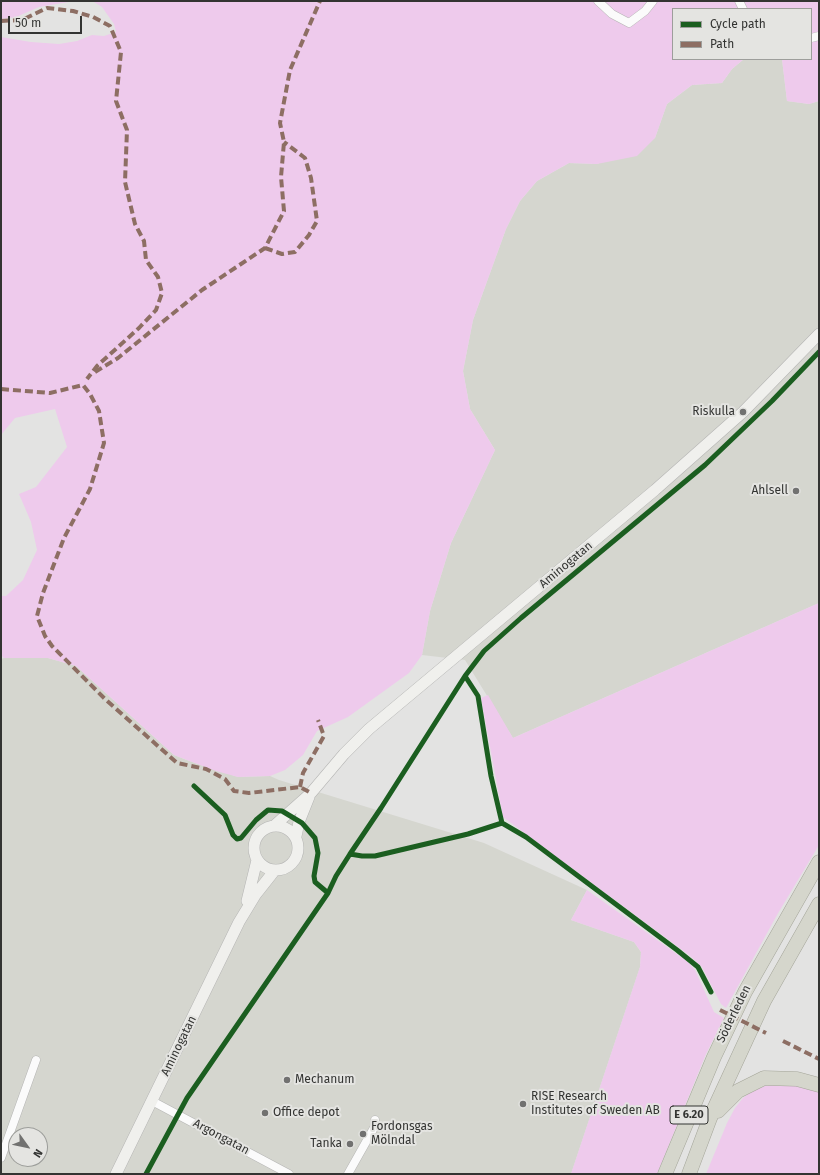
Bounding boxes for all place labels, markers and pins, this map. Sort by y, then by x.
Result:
place label: Riskulla [692,405,735,419]
marker: Riskulla [738,407,748,417]
place label: Ahlsell [751,484,788,498]
marker: Ahlsell [791,486,801,496]
place label: Mechanum [295,1073,354,1087]
marker: Mechanum [282,1075,292,1085]
place label: RISE Research Institutes of Sweden AB [531,1090,660,1118]
marker: RISE Research Institutes of Sweden AB [518,1099,528,1109]
place label: Office depot [273,1106,340,1120]
marker: Office depot [260,1108,270,1118]
place label: Fordonsgas Mölndal [371,1120,433,1148]
marker: Fordonsgas Mölndal [358,1129,368,1139]
place label: Tanka [310,1137,342,1151]
marker: Tanka [345,1139,355,1149]

